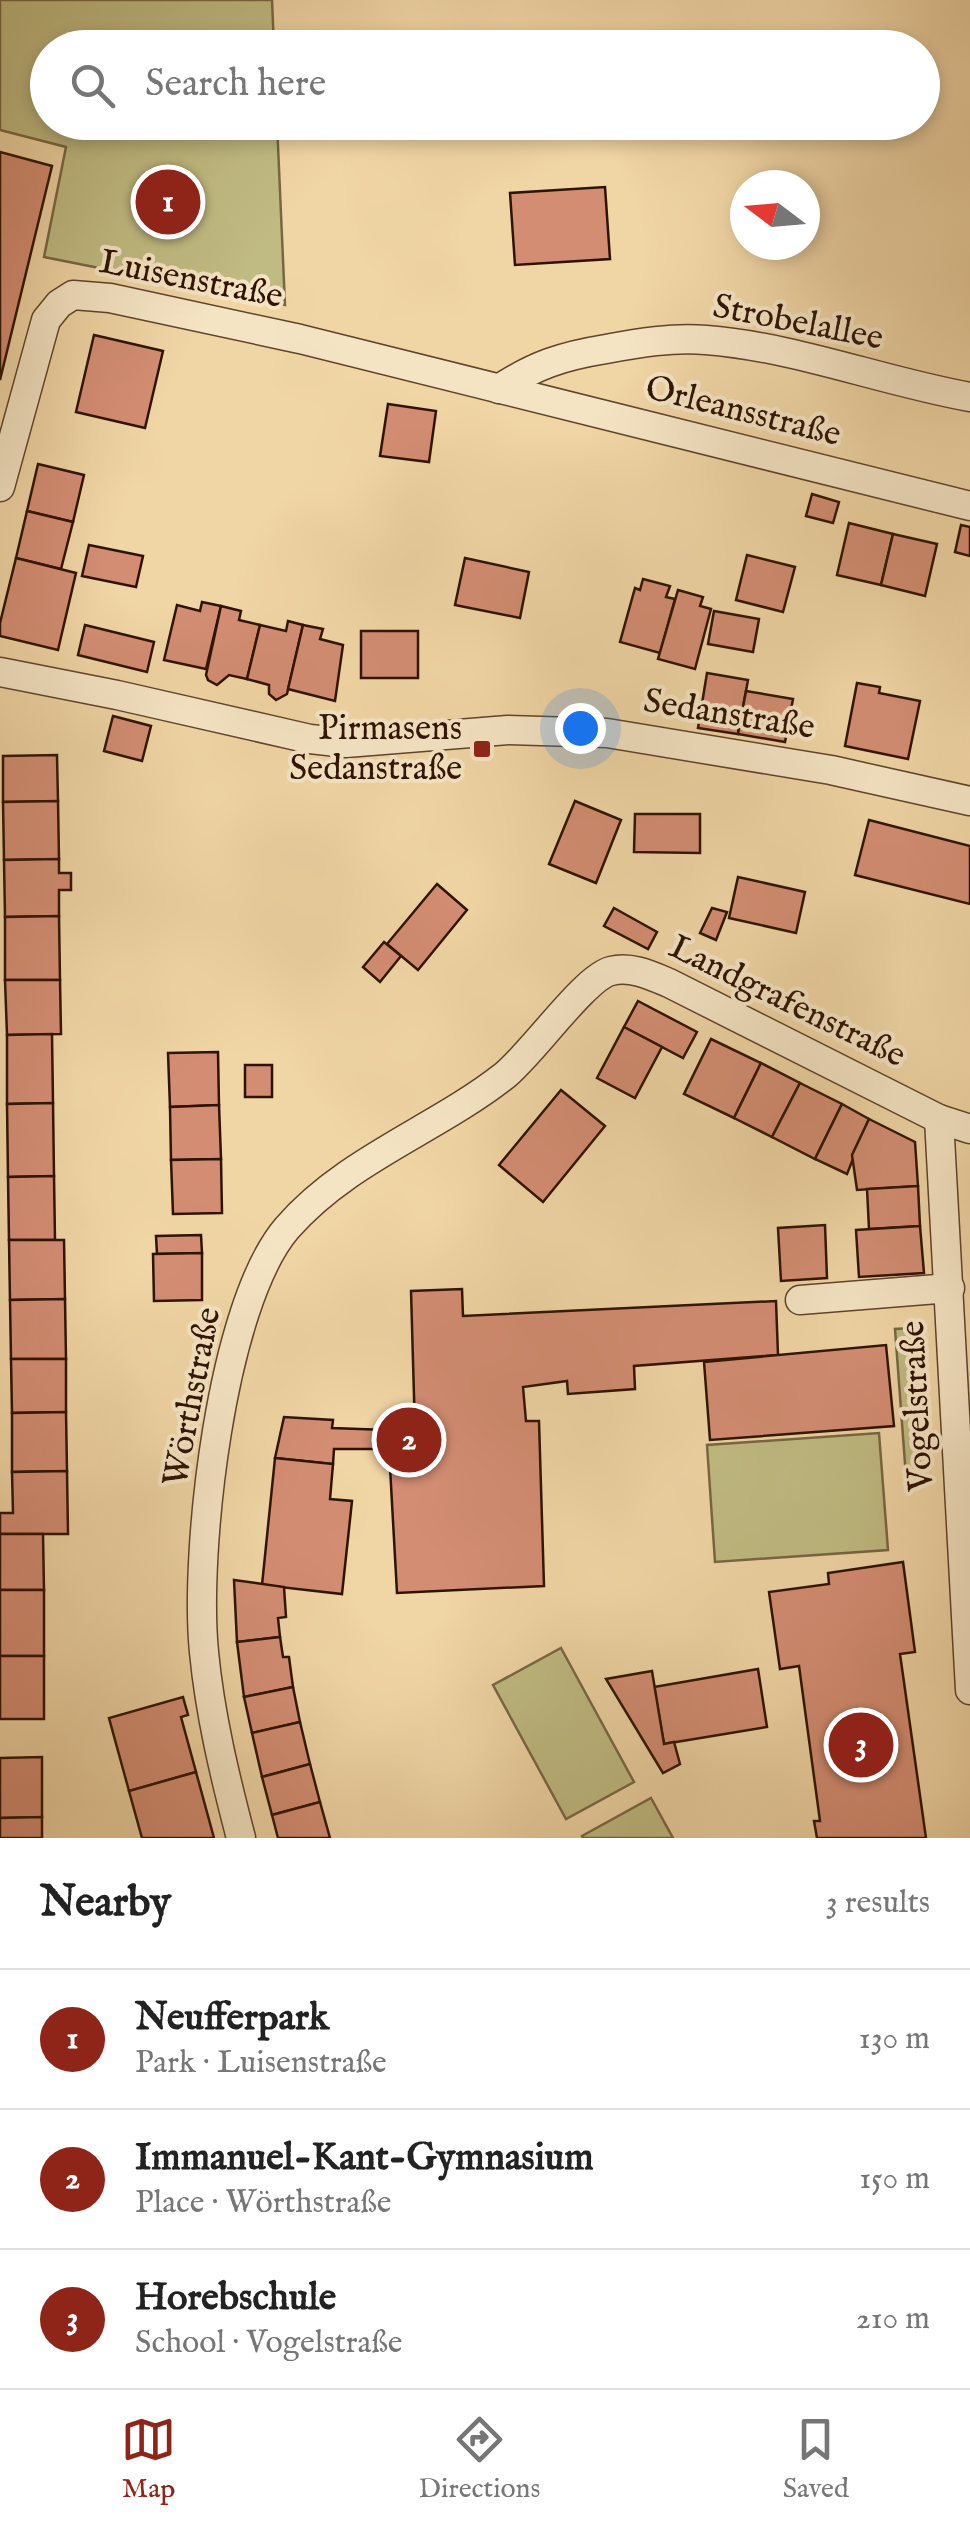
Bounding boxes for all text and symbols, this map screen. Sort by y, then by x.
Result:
search box [30,30,940,140]
icon: search [65,58,120,113]
text: Search here [145,61,326,109]
pin: 1 [136,164,200,240]
north arrow [730,170,820,260]
street label: Luisenstraße [95,240,287,320]
street label: Strobelallee [709,284,887,362]
street label: Orleansstraße [641,366,845,458]
street label: Sedanstraße [640,679,818,751]
your location [555,703,606,754]
place label: Pirmasens Sedanstraße [289,707,462,792]
marker: Pirmasens Sedanstraße [471,738,493,760]
street label: Landgrafenstraße [661,925,913,1079]
street label: Wörthstraße [154,1304,232,1490]
street label: Vogelstraße [891,1319,945,1494]
pin: 2 [376,1402,442,1478]
pin: 3 [828,1708,894,1782]
text: Nearby [40,1877,171,1930]
text: 3 results [826,1883,930,1924]
text: Neufferpark [135,1995,329,2043]
text: 1 [67,2019,78,2060]
text: 130 m [859,2019,930,2060]
text: Park · Luisenstraße [135,2043,387,2084]
text: Immanuel-Kant-Gymnasium [135,2135,594,2183]
text: 2 [65,2159,80,2200]
text: 150 m [859,2159,930,2200]
text: Place · Wörthstraße [135,2183,392,2224]
text: Horebschule [135,2275,336,2323]
text: 3 [67,2299,78,2340]
text: 210 m [856,2299,930,2340]
text: School · Vogelstraße [135,2323,403,2364]
tab: Map [121,2412,176,2507]
tab: Directions [418,2412,540,2507]
tab: Saved [783,2412,849,2507]

